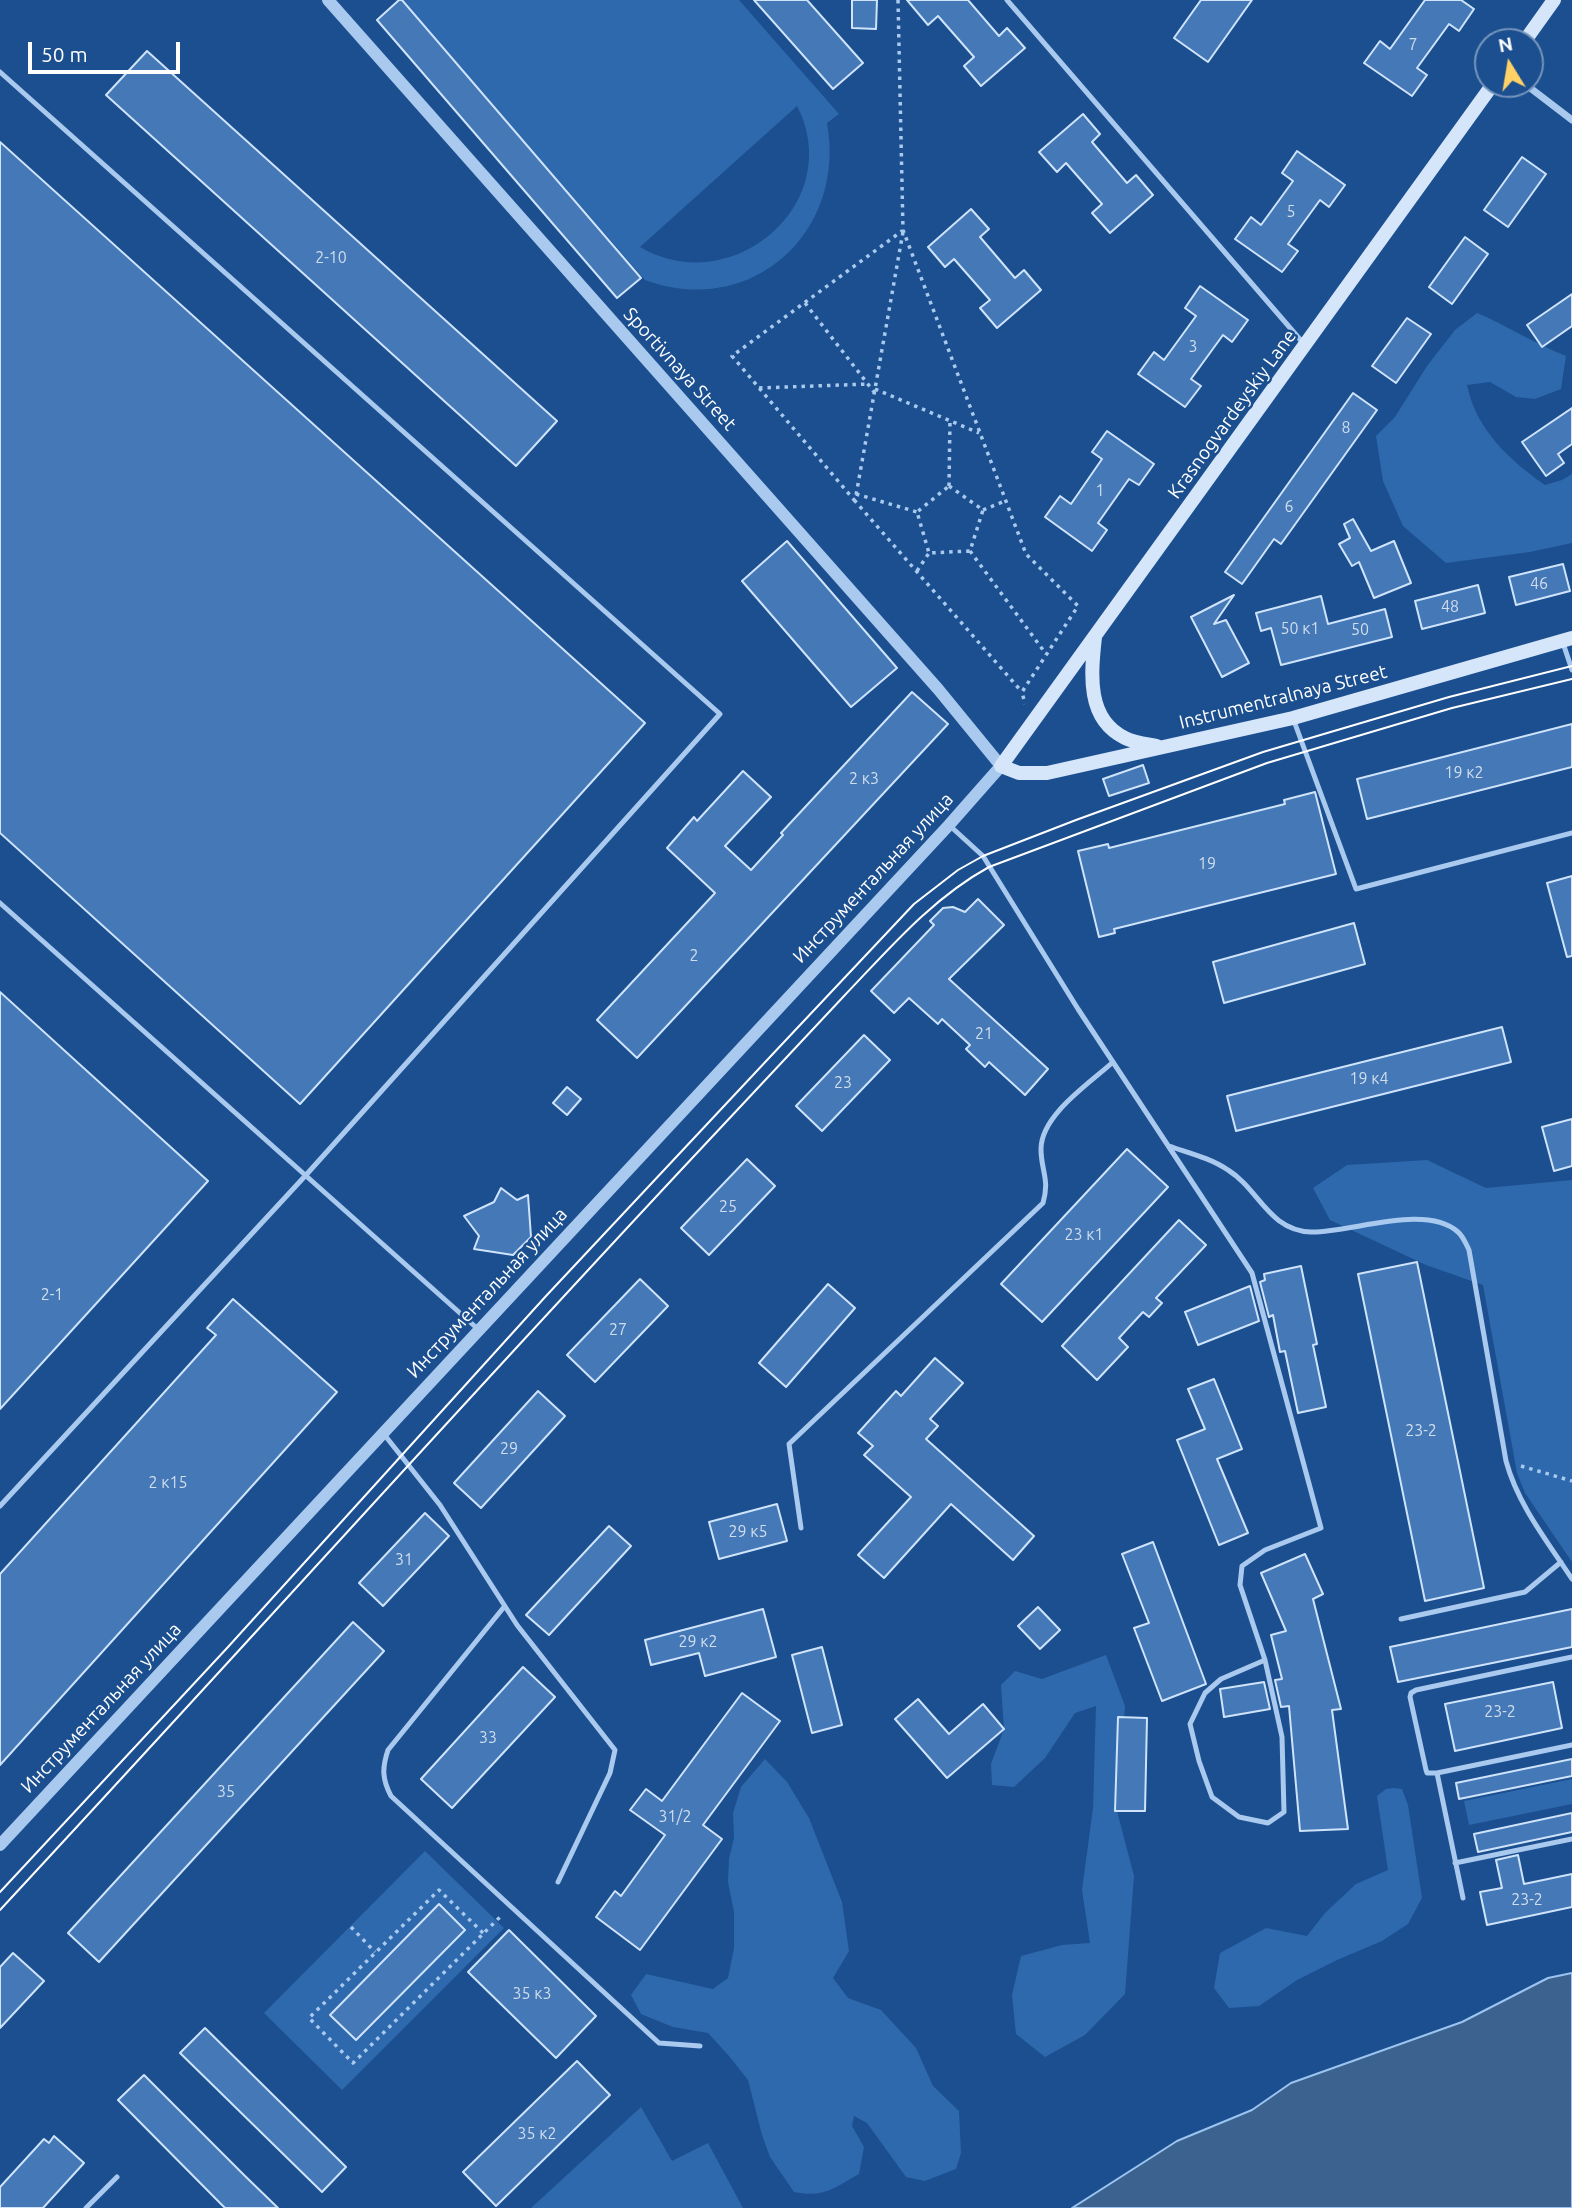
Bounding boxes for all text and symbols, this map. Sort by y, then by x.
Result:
scale bar [32,28,184,72]
north arrow [1474,28,1544,98]
text: N [1496,32,1514,57]
house number: 7 [1408,35,1418,55]
text: 50 m [41,42,88,66]
house number: 5 [1286,202,1296,222]
house number: 2-10 [315,248,347,268]
street label: Sportivnaya Street [619,303,741,435]
street label: Krasnogvardeyskiy Lane [1163,325,1301,503]
house number: 3 [1188,337,1198,357]
house number: 8 [1341,418,1351,438]
house number: 1 [1095,481,1105,501]
house number: 6 [1284,497,1294,517]
house number: 46 [1530,574,1548,594]
house number: 48 [1441,597,1459,617]
house number: 50 к1 [1281,619,1319,639]
house number: 50 [1351,620,1369,640]
street label: Instrumentralnaya Street [1177,660,1389,734]
house number: 19 к2 [1445,763,1483,783]
house number: 2 к3 [849,769,879,789]
street label: Инструментальная улица [788,788,958,968]
house number: 19 [1198,854,1216,874]
house number: 2 [689,946,699,966]
house number: 21 [975,1024,993,1044]
house number: 19 к4 [1350,1069,1388,1089]
house number: 23 [834,1073,852,1093]
house number: 25 [719,1197,737,1217]
street label: Инструментальная улица [402,1203,572,1383]
house number: 23 к1 [1065,1225,1103,1245]
house number: 2-1 [41,1285,63,1305]
house number: 27 [609,1320,627,1340]
house number: 23-2 [1405,1421,1437,1441]
house number: 29 [500,1439,518,1459]
house number: 2 к15 [149,1473,187,1493]
house number: 29 к5 [729,1522,767,1542]
house number: 31 [395,1550,413,1570]
street label: Инструментальная улица [16,1618,186,1798]
house number: 29 к2 [679,1632,717,1652]
house number: 23-2 [1484,1702,1516,1722]
house number: 33 [479,1728,497,1748]
house number: 35 [217,1782,235,1802]
house number: 31/2 [659,1807,691,1827]
house number: 23-2 [1511,1890,1543,1910]
house number: 35 к3 [513,1984,551,2004]
house number: 35 к2 [518,2124,556,2144]

